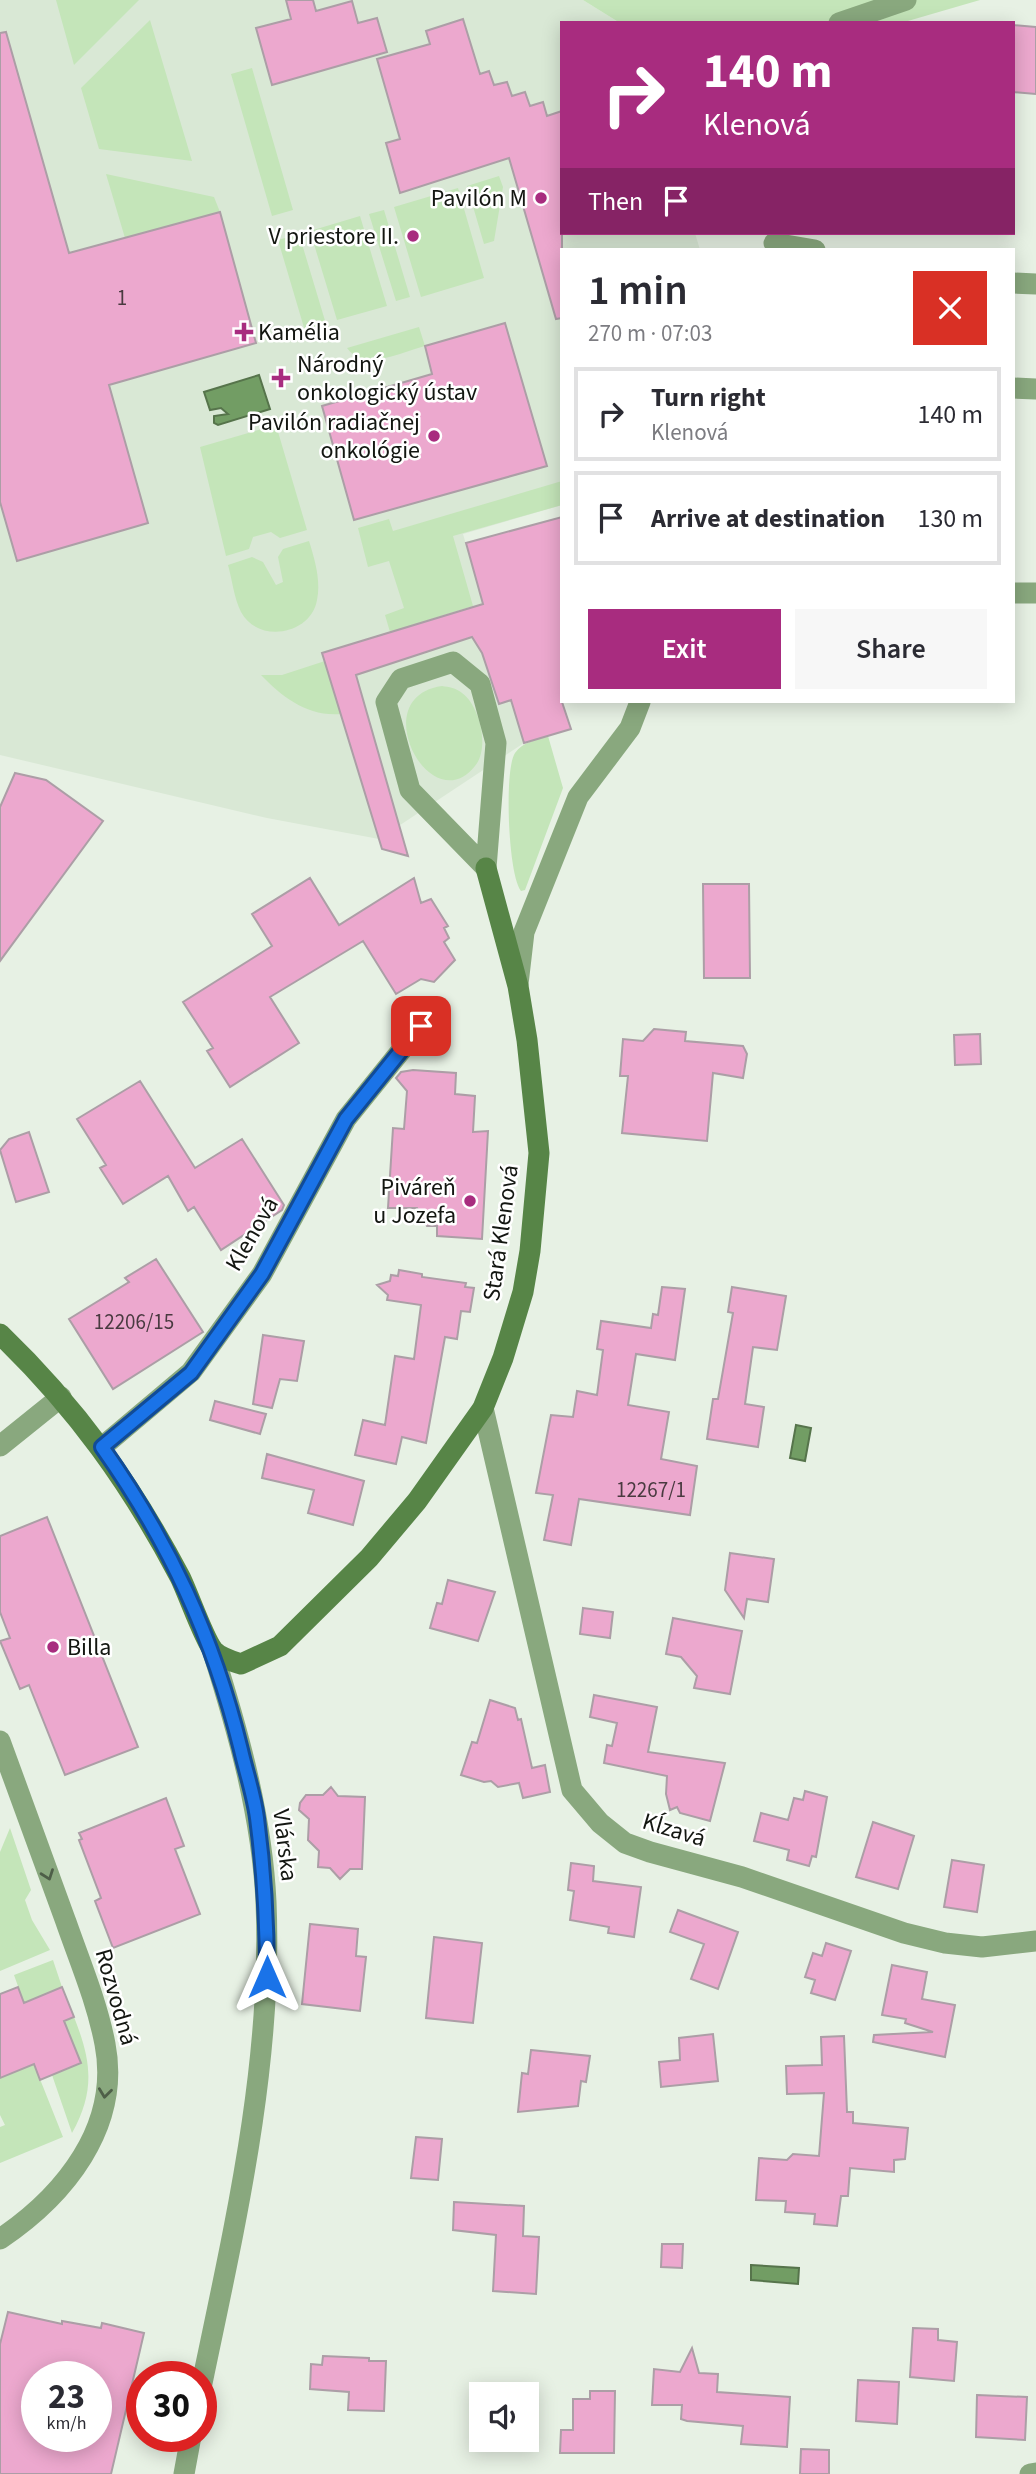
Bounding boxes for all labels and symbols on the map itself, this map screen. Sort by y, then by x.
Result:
place label: Pavilón M [431,181,527,216]
marker: Pavilón M [533,190,549,206]
place label: V priestore II. [269,219,399,254]
marker: V priestore II. [405,228,421,244]
house number: 1 [117,283,127,313]
place label: Kamélia [258,315,340,350]
marker: Kamélia [236,324,252,340]
place label: Národný onkologický ústav [297,347,477,410]
marker: Národný onkologický ústav [271,368,291,388]
place label: Pavilón radiačnej onkológie [248,405,420,468]
marker: Pavilón radiačnej onkológie [426,428,442,444]
pin [391,996,451,1056]
street label: Stará Klenová [474,1163,528,1303]
place label: Piváreň u Jozefa [373,1170,456,1233]
street label: Klenová [217,1190,287,1278]
marker: Piváreň u Jozefa [462,1193,478,1209]
house number: 12206/15 [94,1307,174,1337]
house number: 12267/1 [616,1475,686,1505]
place label: Billa [67,1630,111,1665]
marker: Billa [45,1639,61,1655]
street label: Kĺzavá [638,1804,710,1856]
street label: Vlárska [263,1807,307,1883]
one-way arrow [40,1868,54,1880]
position arrow [230,1940,304,2014]
street label: Rozvodná [86,1945,146,2049]
one-way arrow [98,2087,113,2098]
speed limit sign: 30 [126,2361,217,2452]

